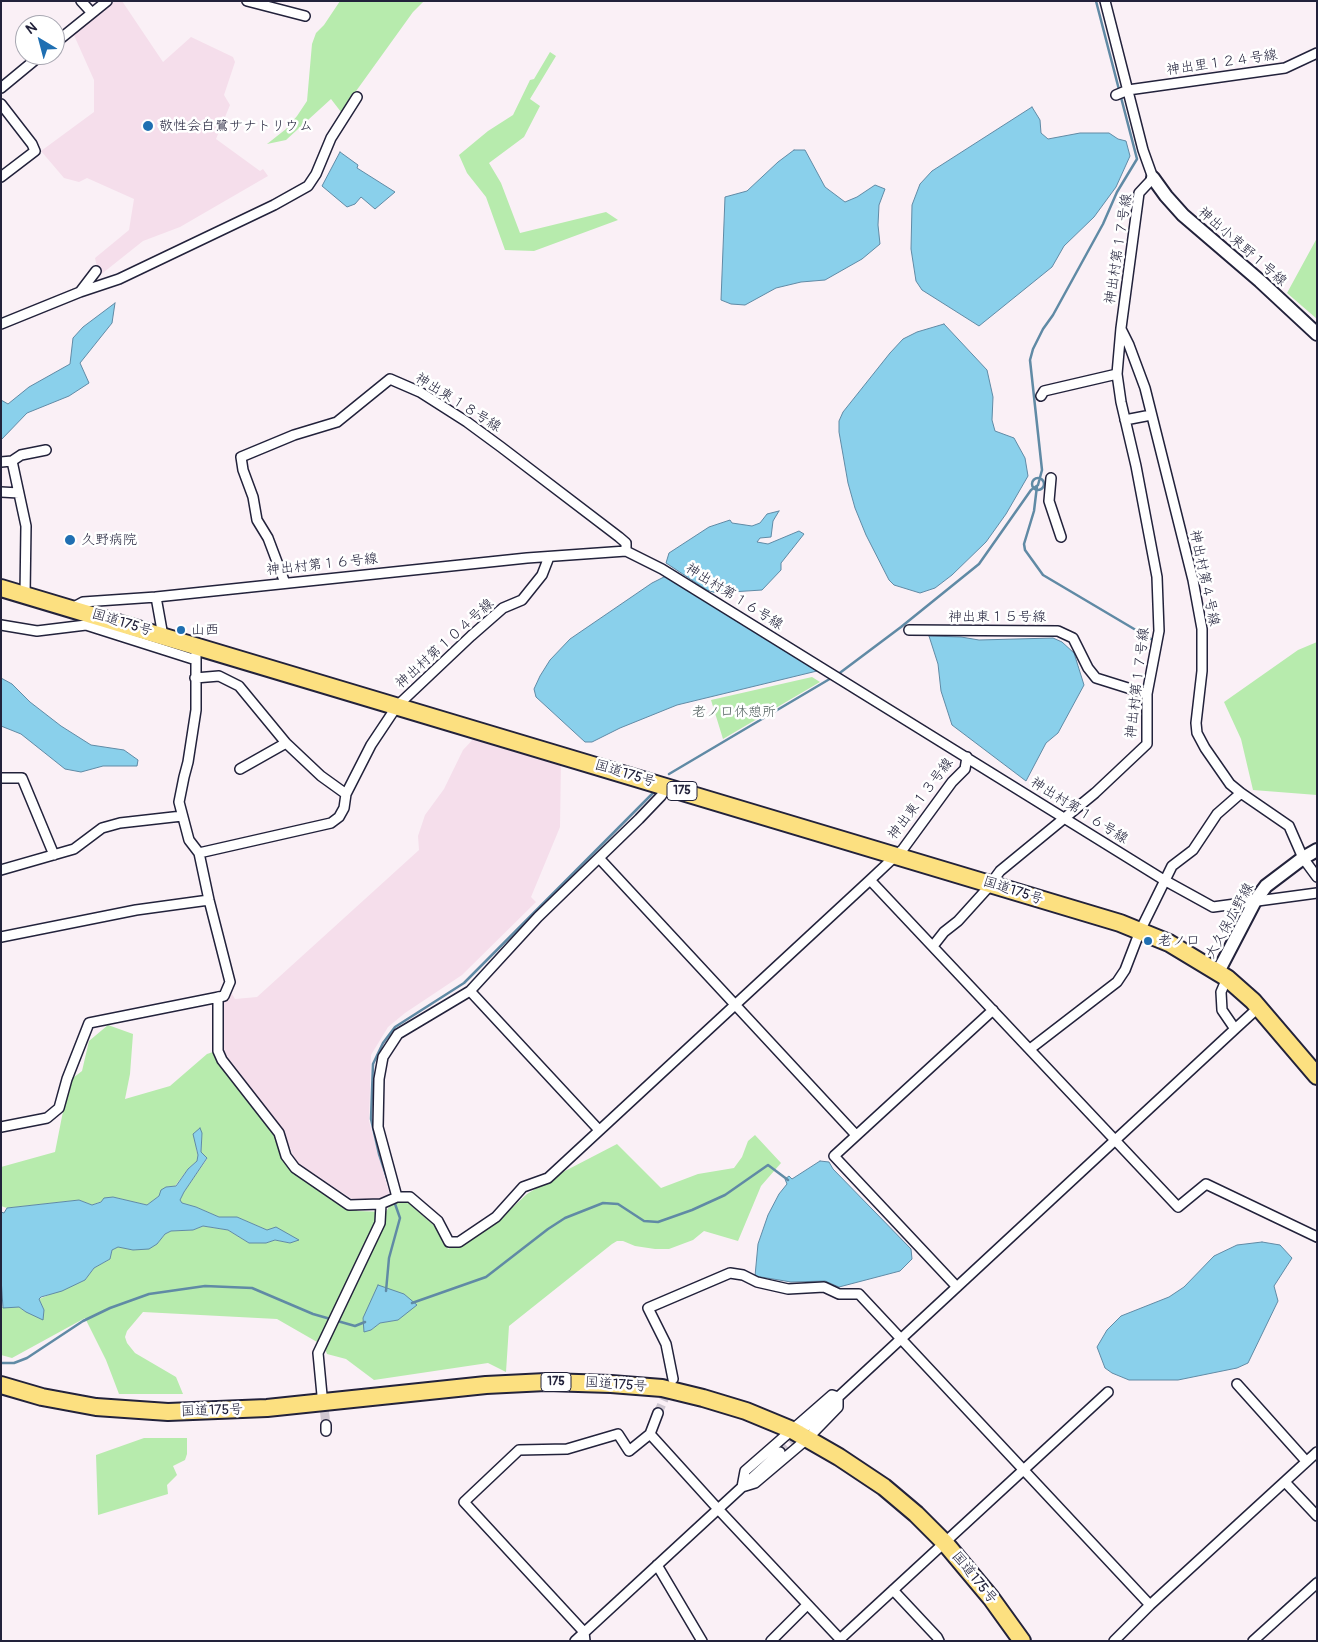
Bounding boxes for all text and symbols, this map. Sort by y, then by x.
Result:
north arrow [15,15,65,65]
text: N [22,19,40,38]
street label: 神出里１２４号線 [1165,47,1279,79]
place label: 敬性会白鷺サナトリウム [159,118,313,134]
marker: 敬性会白鷺サナトリウム [141,119,155,133]
street label: 神出村第１７号線 [1102,192,1136,306]
street label: 神出小束野１号線 [1194,204,1290,290]
street label: 神出東１８号線 [412,370,504,436]
street label: 神出村第４号線 [1186,528,1222,628]
place label: 久野病院 [81,532,137,548]
marker: 久野病院 [63,533,77,547]
street label: 神出村第１６号線 [265,551,379,579]
street label: 神出村第１６号線 [682,560,786,634]
street label: 神出村第１０４号線 [393,596,497,692]
street label: 国道175号 [90,606,154,640]
street label: 神出東１５号線 [948,609,1046,625]
place label: 山西 [191,622,219,638]
marker: 山西 [175,624,187,636]
street label: 神出村第１７号線 [1123,626,1153,740]
park label: 老ノ口休憩所 [692,704,776,720]
street label: 神出東１３号線 [885,755,957,843]
street label: 国道175号 [593,757,657,791]
street label: 神出村第１６号線 [1027,774,1131,848]
road number: 175 [667,781,697,800]
street label: 国道175号 [981,873,1045,909]
street label: 大久保広野線 [1202,880,1258,962]
place label: 老ノ口 [1158,933,1200,949]
marker: 老ノ口 [1142,935,1154,947]
road number: 175 [541,1372,571,1391]
street label: 国道175号 [584,1374,648,1396]
street label: 国道175号 [180,1402,244,1420]
street label: 国道175号 [948,1548,1000,1608]

